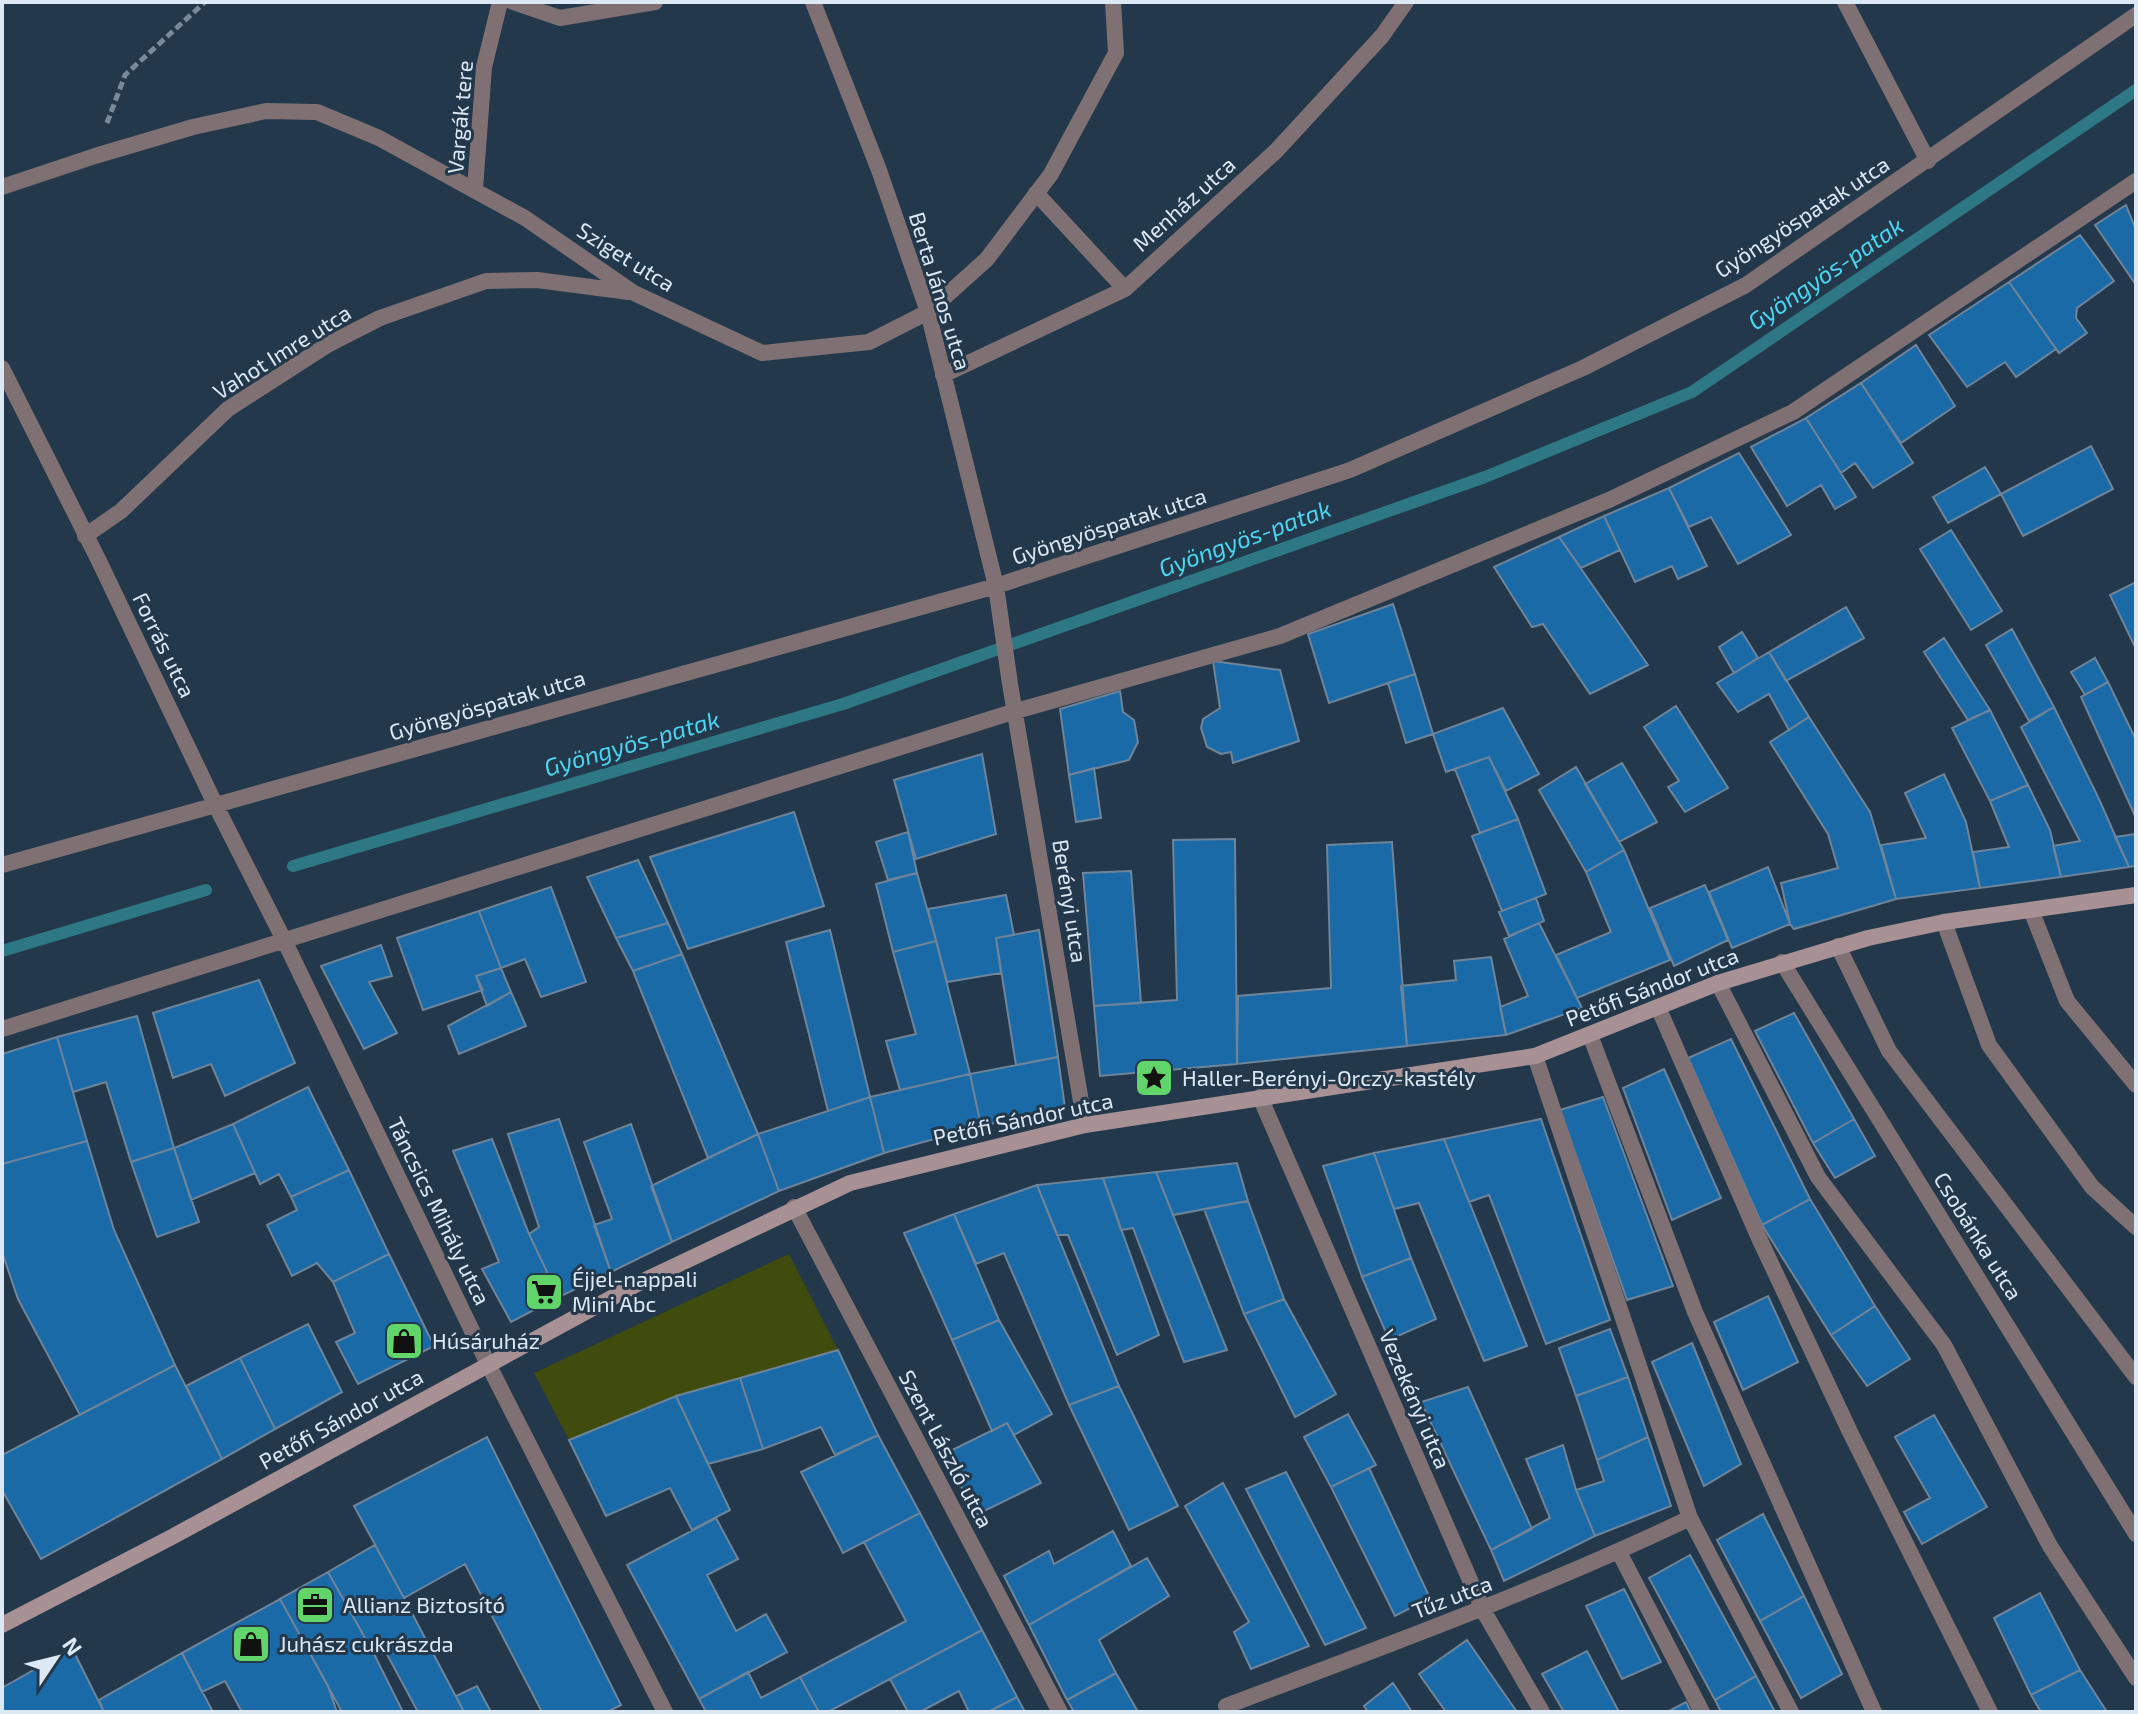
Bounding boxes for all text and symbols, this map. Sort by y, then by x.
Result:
street label: Vargák tere [441,59,477,175]
street label: Gyöngyöspatak utca [1709,150,1894,282]
street label: Menház utca [1127,151,1240,256]
street label: Berta János utca [905,209,977,373]
water label: Gyöngyös-patak [1742,210,1908,335]
street label: Sziget utca [573,216,680,296]
street label: Vahot Imre utca [208,298,355,404]
street label: Gyöngyöspatak utca [1008,481,1209,569]
water label: Gyöngyös-patak [1154,493,1335,582]
street label: Forrás utca [128,588,201,701]
street label: Gyöngyöspatak utca [386,664,588,745]
water label: Gyöngyös-patak [540,704,723,781]
street label: Berényi utca [1048,837,1094,964]
street label: Petőfi Sándor utca [1562,941,1742,1031]
place icon: Haller-Berényi-Orczy-kastély [1133,1057,1175,1099]
place label: Haller-Berényi-Orczy-kastély [1182,1064,1476,1090]
street label: Petőfi Sándor utca [931,1086,1115,1150]
street label: Táncsics Mihály utca [383,1113,497,1309]
street label: Csobánka utca [1929,1167,2028,1304]
place label: Éjjel-nappali Mini Abc [572,1265,698,1316]
supermarket icon: Éjjel-nappali Mini Abc [523,1271,565,1313]
shop icon: Húsáruház [383,1320,425,1362]
street label: Vezekényi utca [1375,1325,1457,1472]
place label: Húsáruház [432,1327,540,1353]
street label: Petőfi Sándor utca [254,1362,427,1474]
street label: Szent László utca [894,1365,999,1532]
street label: Tűz utca [1408,1569,1495,1623]
office icon: Allianz Biztosító [294,1584,336,1626]
place label: Allianz Biztosító [343,1591,505,1617]
north arrow [16,1618,96,1698]
shop icon: Juhász cukrászda [230,1623,272,1665]
place label: Juhász cukrászda [279,1630,454,1656]
text: N [58,1632,88,1660]

